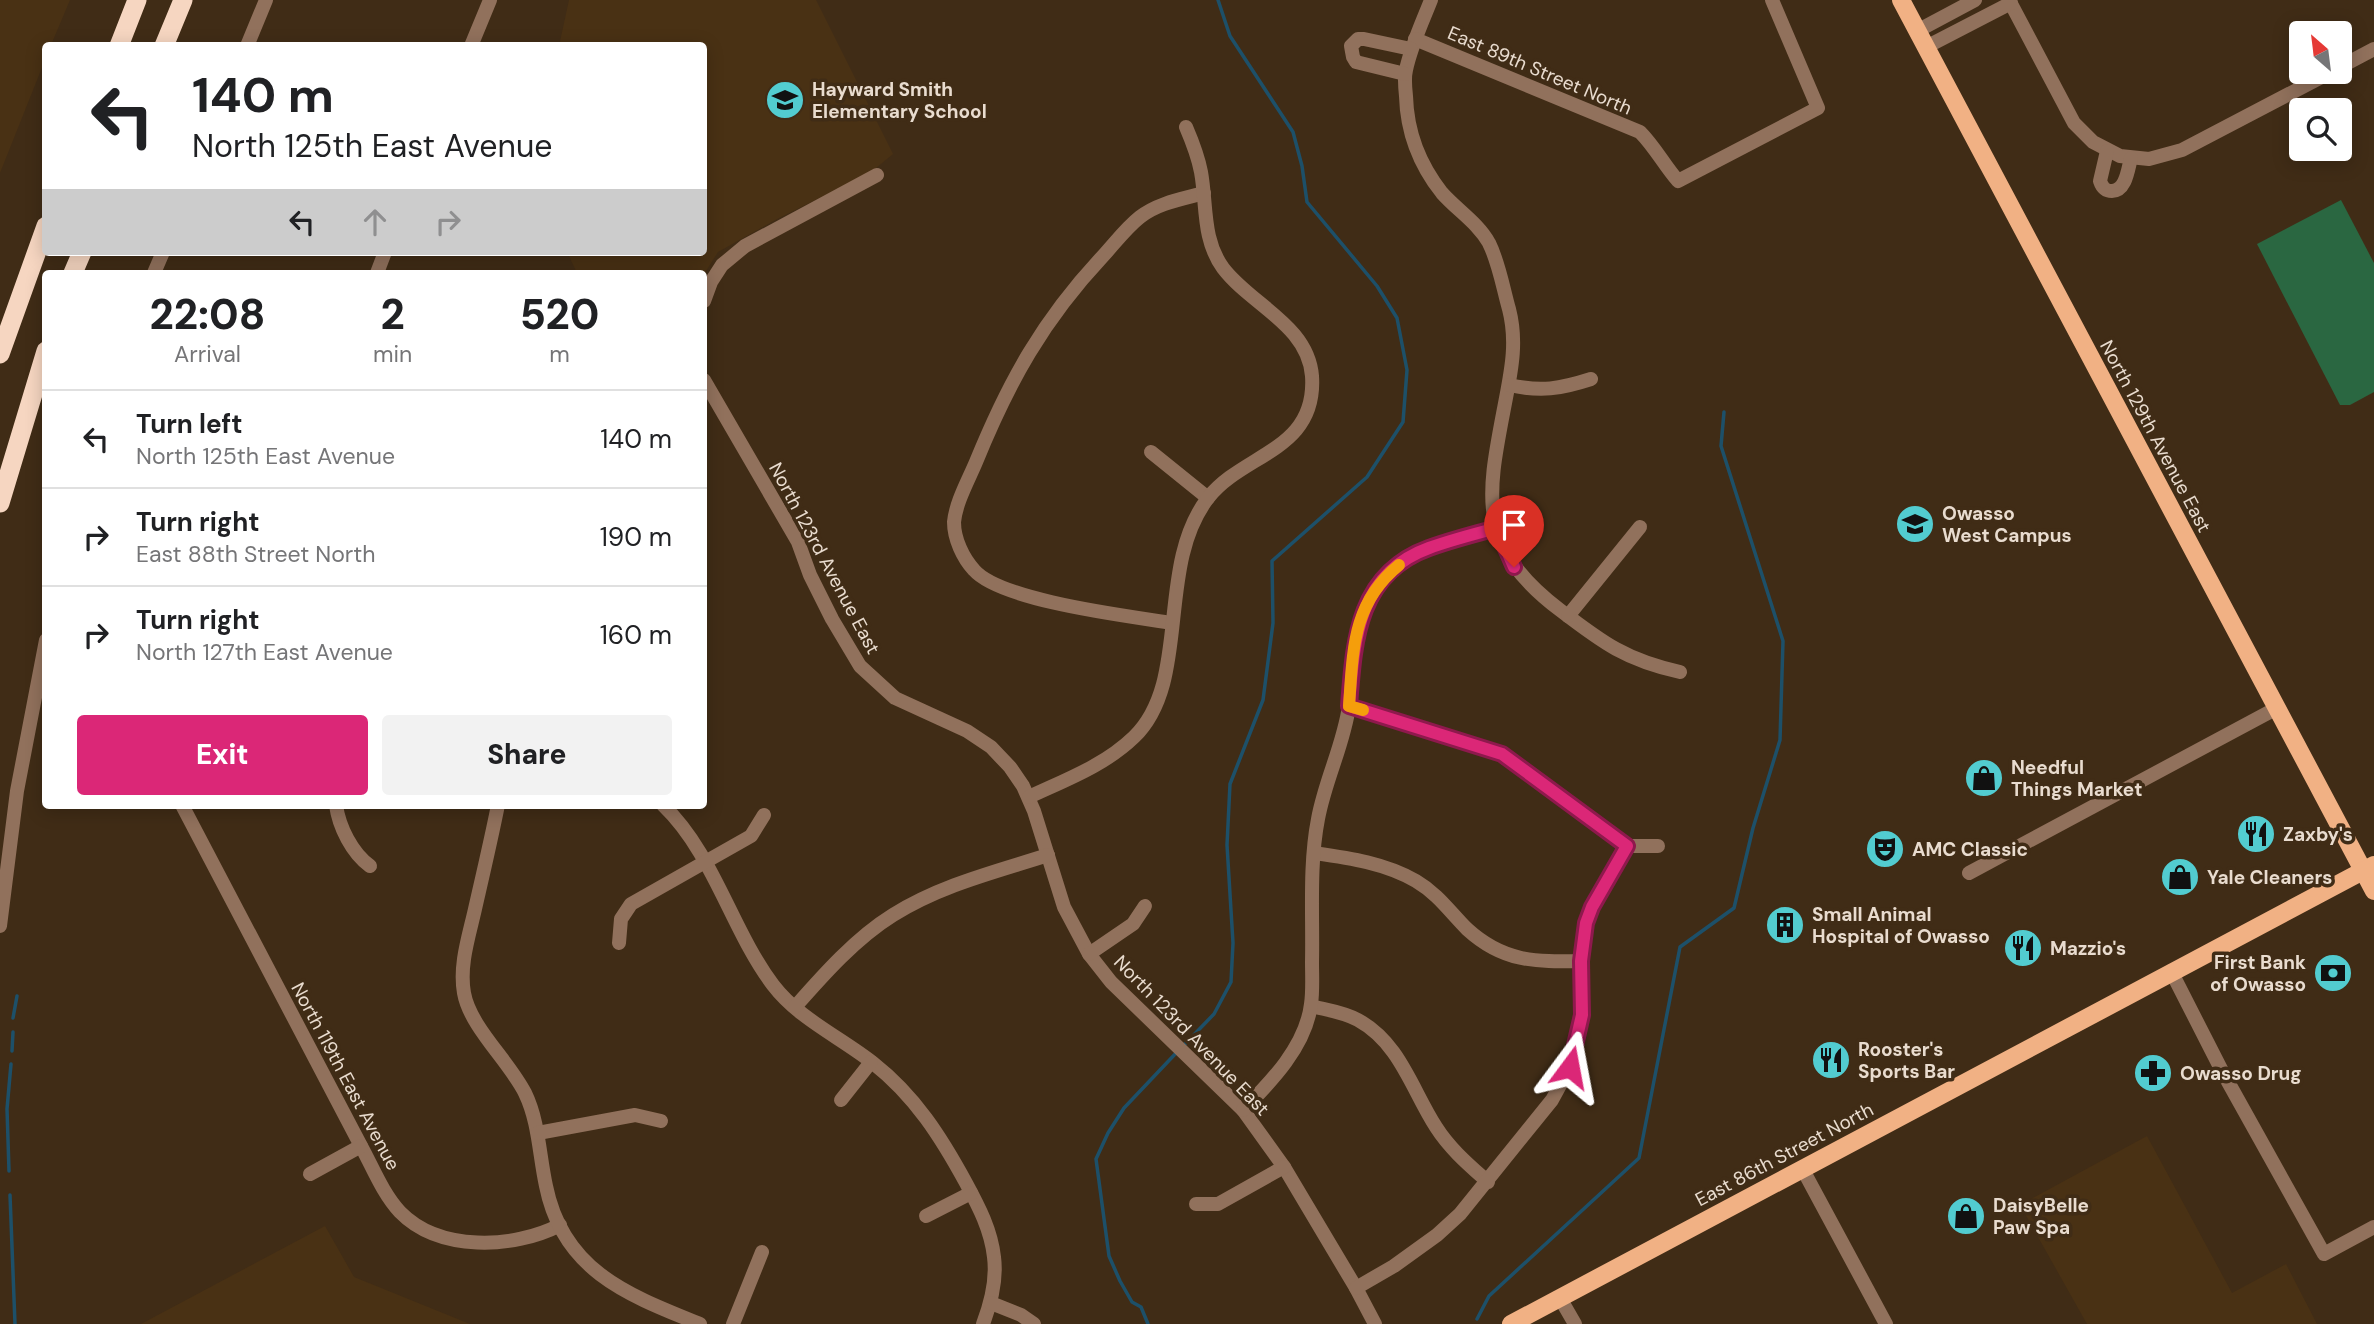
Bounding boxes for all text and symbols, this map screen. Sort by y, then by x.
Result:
street label: East 89th Street North [1444,20,1636,121]
north arrow [2289,21,2352,84]
map controls [2289,21,2352,161]
text: 140 m [192,63,334,127]
icon: left [77,70,168,161]
place label: Hayward Smith Elementary School [812,77,987,124]
school or university icon: Hayward Smith Elementary School [764,79,806,121]
button: search [2289,98,2352,161]
text: North 125th East Avenue [192,125,552,167]
icon: left [283,203,321,241]
icon: ahead [356,203,394,241]
icon: right [429,203,467,241]
text: 22:08 [150,287,265,342]
text: 2 [380,287,405,342]
text: 520 [520,287,599,342]
street label: North 129th Avenue East [2094,336,2217,537]
text: Arrival [174,339,241,369]
text: min [373,339,412,369]
text: m [549,339,570,369]
text: Turn left [136,407,243,441]
icon: left [77,420,115,458]
text: 140 m [600,422,672,456]
text: North 125th East Avenue [136,441,395,471]
street label: North 123rd Avenue East [763,458,886,659]
pin [1484,495,1544,567]
place label: Owasso West Campus [1942,501,2072,548]
school or university icon: Owasso West Campus [1894,503,1936,545]
text: Turn right [136,505,260,539]
icon: arrive [1495,506,1533,544]
icon: right [77,518,115,556]
text: 190 m [600,520,672,554]
text: East 88th Street North [136,539,376,569]
text: Turn right [136,603,260,637]
icon: right [77,616,115,654]
text: 160 m [600,618,672,652]
text: North 127th East Avenue [136,637,393,667]
button: Exit [77,715,368,795]
button: Share [382,715,672,795]
place label: Needful Things Market [2011,755,2142,802]
shop icon: Needful Things Market [1963,757,2005,799]
restaurant icon: Zaxby's [2235,813,2277,855]
place label: Zaxby's [2283,822,2353,847]
theatre icon: AMC Classic [1864,828,1906,870]
place label: AMC Classic [1912,837,2028,862]
shop icon: Yale Cleaners [2159,856,2201,898]
place label: Yale Cleaners [2207,865,2332,890]
place label: Small Animal Hospital of Owasso [1812,902,1990,949]
building icon: Small Animal Hospital of Owasso [1764,904,1806,946]
restaurant icon: Mazzio's [2002,927,2044,969]
place label: Mazzio's [2050,936,2126,961]
street label: North 123rd Avenue East [1108,950,1275,1121]
place label: First Bank of Owasso [2210,950,2306,997]
bank icon: First Bank of Owasso [2312,952,2354,994]
street label: North 119th East Avenue [285,978,406,1175]
position arrow [1533,1030,1607,1104]
place label: Rooster's Sports Bar [1858,1037,1955,1084]
restaurant icon: Rooster's Sports Bar [1810,1039,1852,1081]
pharmacy icon: Owasso Drug [2132,1052,2174,1094]
place label: Owasso Drug [2180,1061,2302,1086]
street label: East 86th Street North [1691,1097,1878,1212]
place label: DaisyBelle Paw Spa [1993,1193,2089,1240]
shop icon: DaisyBelle Paw Spa [1945,1195,1987,1237]

